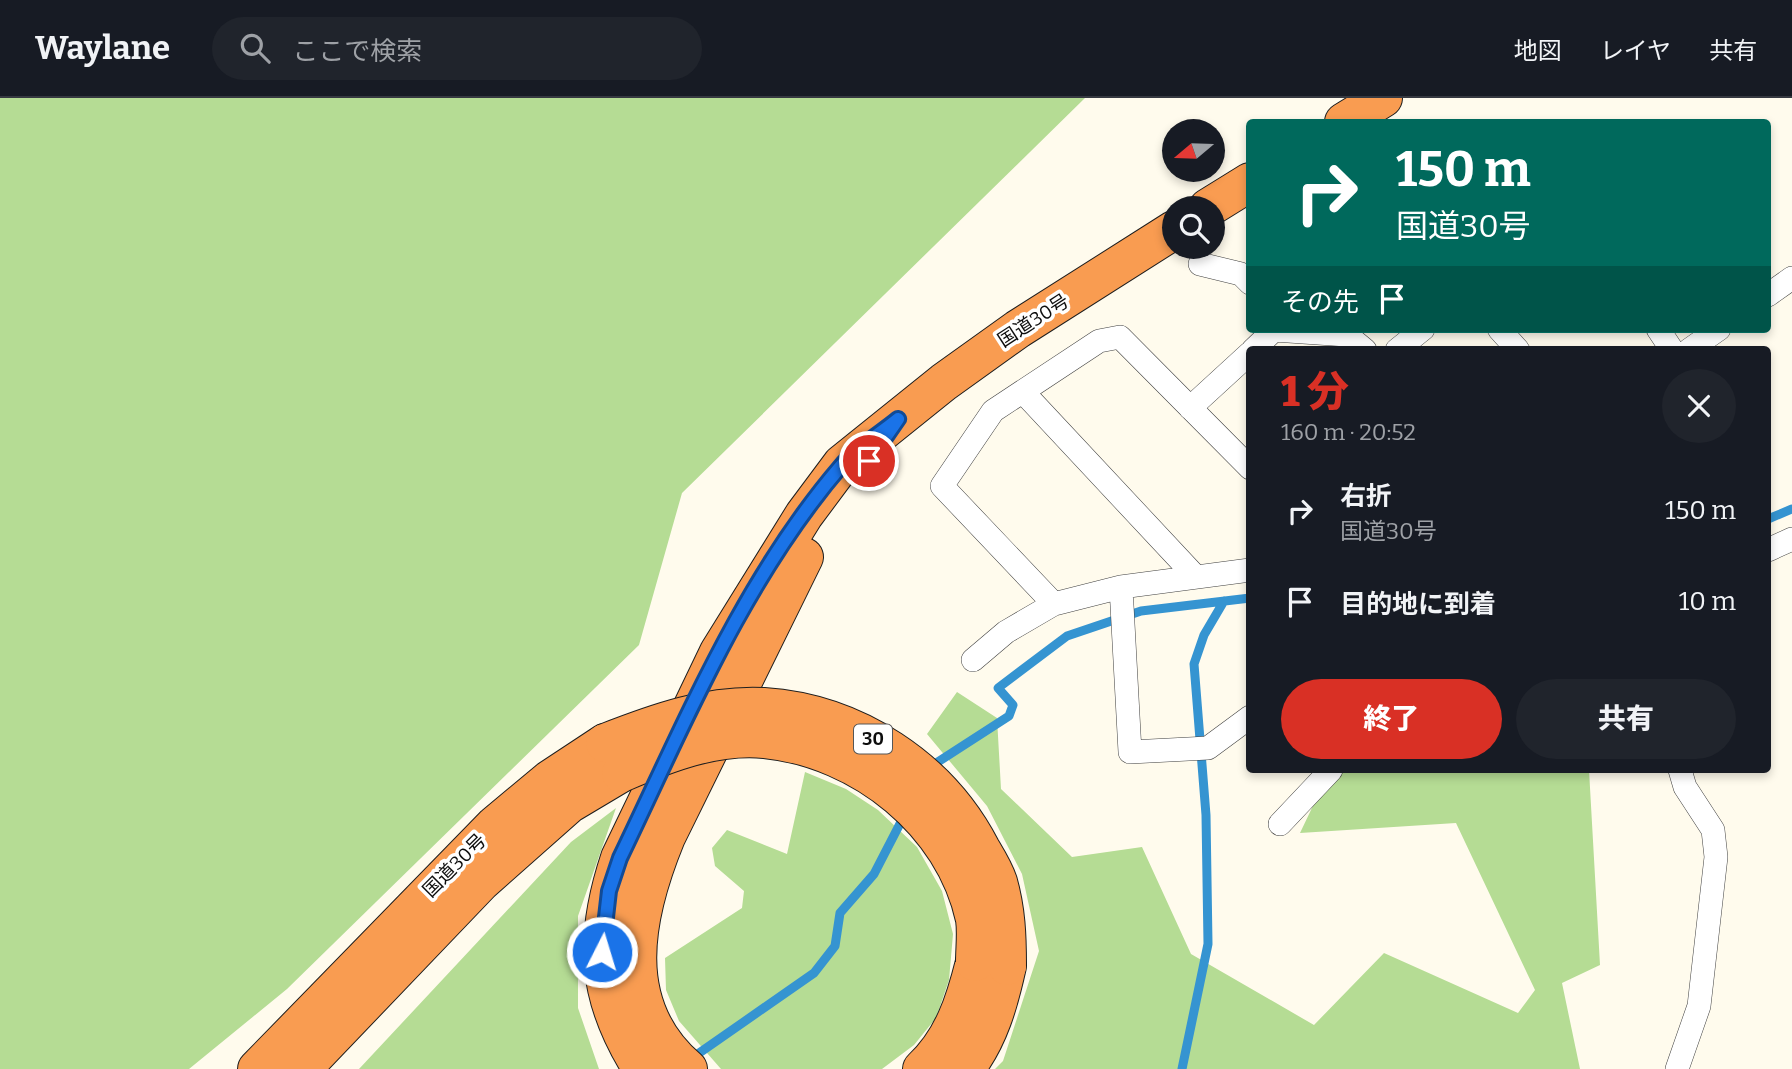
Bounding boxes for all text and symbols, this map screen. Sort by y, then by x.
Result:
search box [212,17,702,80]
text: Waylane [35,28,170,68]
icon: search [236,29,274,67]
text: ここで検索 [292,36,422,67]
text: 地図 [1514,37,1562,65]
text: レイヤ [1600,37,1671,65]
text: 共有 [1709,37,1757,65]
north arrow [1162,119,1225,182]
map controls [1162,119,1225,259]
text: 150 m [1396,140,1531,199]
icon: right [1281,147,1372,238]
button: search [1162,196,1225,259]
text: 国道30号 [1396,207,1531,245]
icon: arrive [1373,280,1411,318]
text: その先 [1281,287,1359,318]
street label: 国道30号 [993,289,1073,352]
text: 1 分 [1281,367,1349,417]
button: close [1662,369,1736,443]
text: 160 m · 20:52 [1281,418,1416,446]
pin [839,431,899,491]
icon: arrive [850,442,888,480]
text: 右折 [1340,481,1392,512]
icon: right [1281,492,1319,530]
text: 150 m [1665,495,1736,526]
text: 国道30号 [1340,517,1437,545]
icon: arrive [1281,583,1319,621]
text: 10 m [1679,586,1736,617]
text: 目的地に到着 [1340,589,1496,620]
button: 終了 [1281,679,1502,759]
button: 共有 [1516,679,1736,759]
road number: 30 [854,724,892,754]
street label: 国道30号 [418,829,491,902]
position arrow [565,915,639,989]

